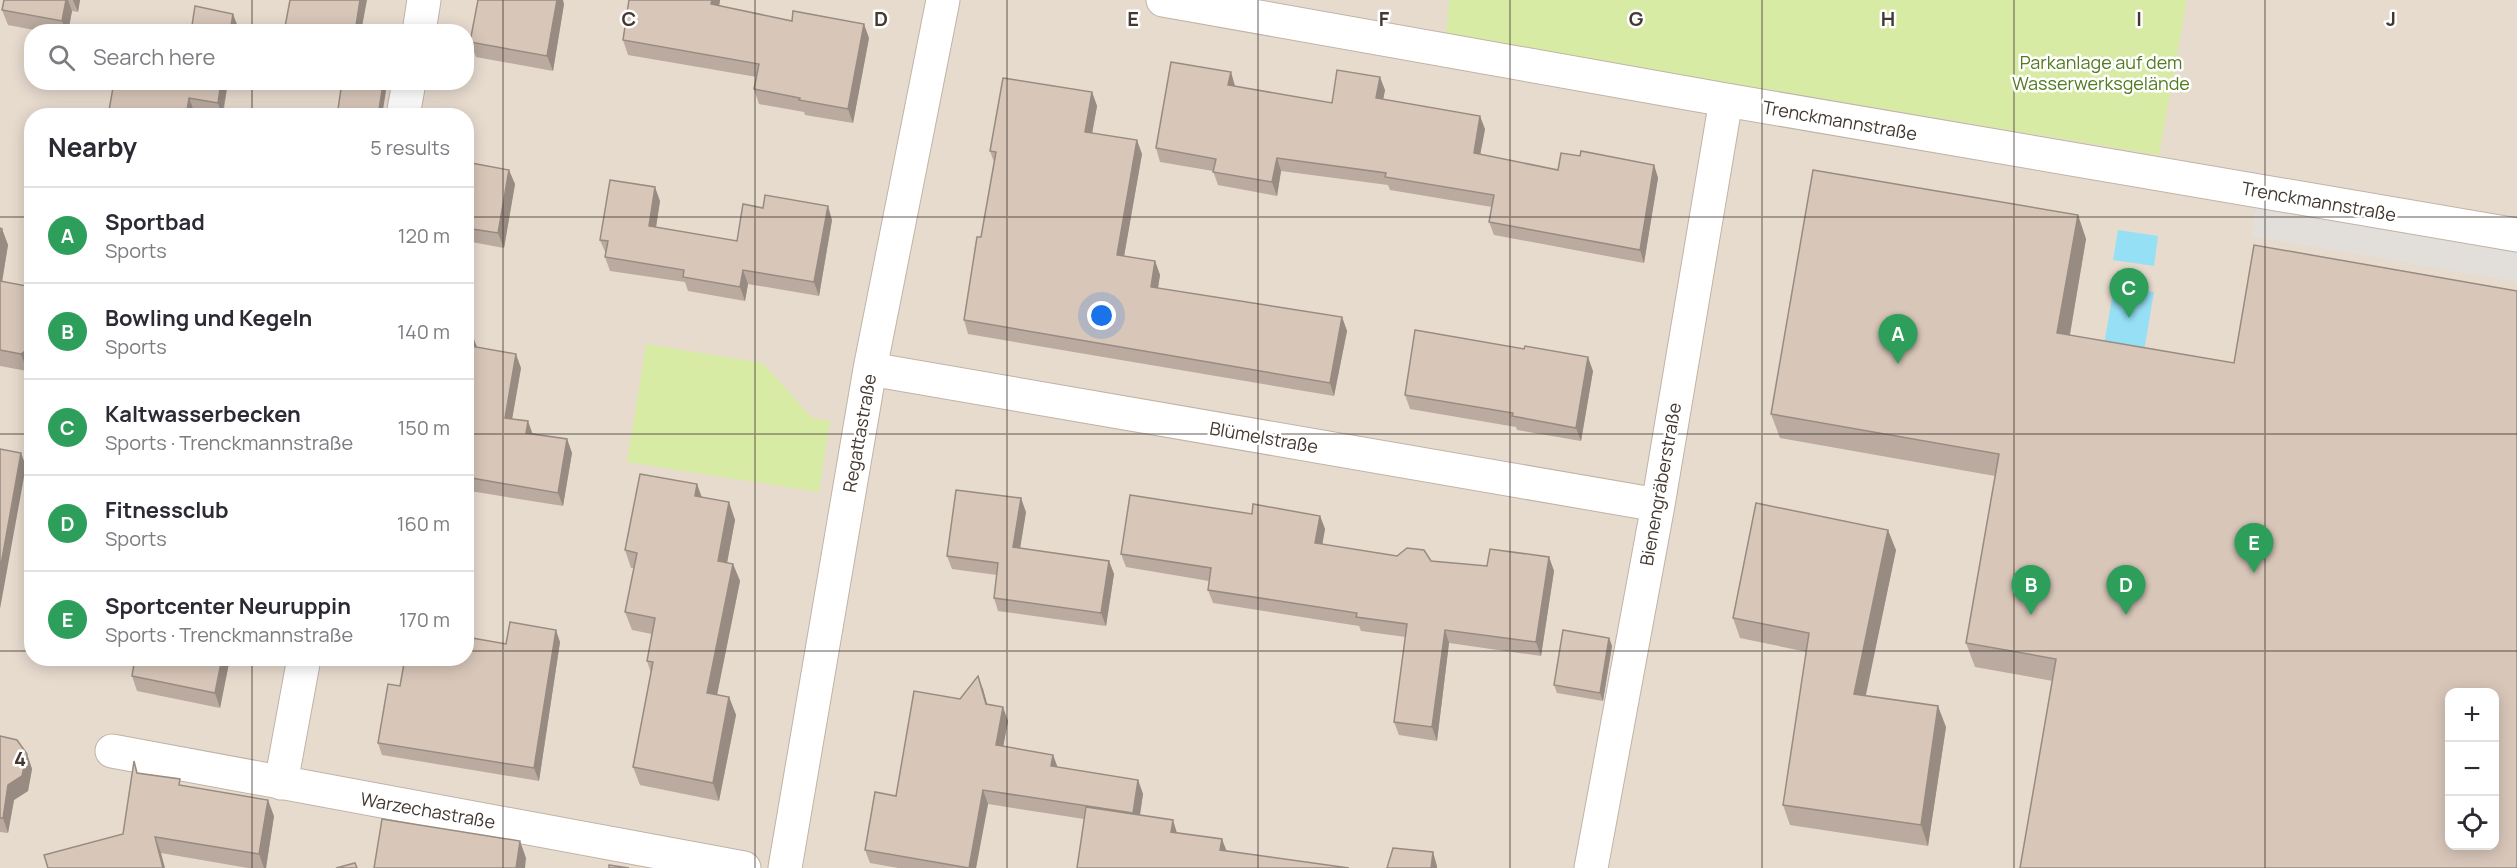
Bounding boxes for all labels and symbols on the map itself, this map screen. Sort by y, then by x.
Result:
text: C [622,5,636,32]
text: D [874,5,888,32]
text: E [1127,5,1139,32]
text: F [1379,5,1390,32]
text: G [1629,5,1644,32]
text: H [1881,5,1895,32]
text: I [2136,5,2142,32]
text: J [2386,5,2396,32]
park label: Parkanlage auf dem Wasserwerksgelände [2012,50,2190,95]
street label: Trenckmannstraße [1761,95,1919,145]
street label: Trenckmannstraße [2240,176,2398,226]
pin: C [2110,268,2148,318]
your location [1087,301,1116,330]
pin: A [1878,314,1918,364]
street label: Regattastraße [837,372,881,494]
street label: Bienengräberstraße [1634,401,1686,567]
street label: Blümelstraße [1208,416,1320,458]
pin: E [2234,524,2274,573]
pin: B [2012,566,2050,615]
pin: D [2106,566,2146,615]
text: 4 [14,745,26,772]
street label: Warzechastraße [359,786,497,834]

